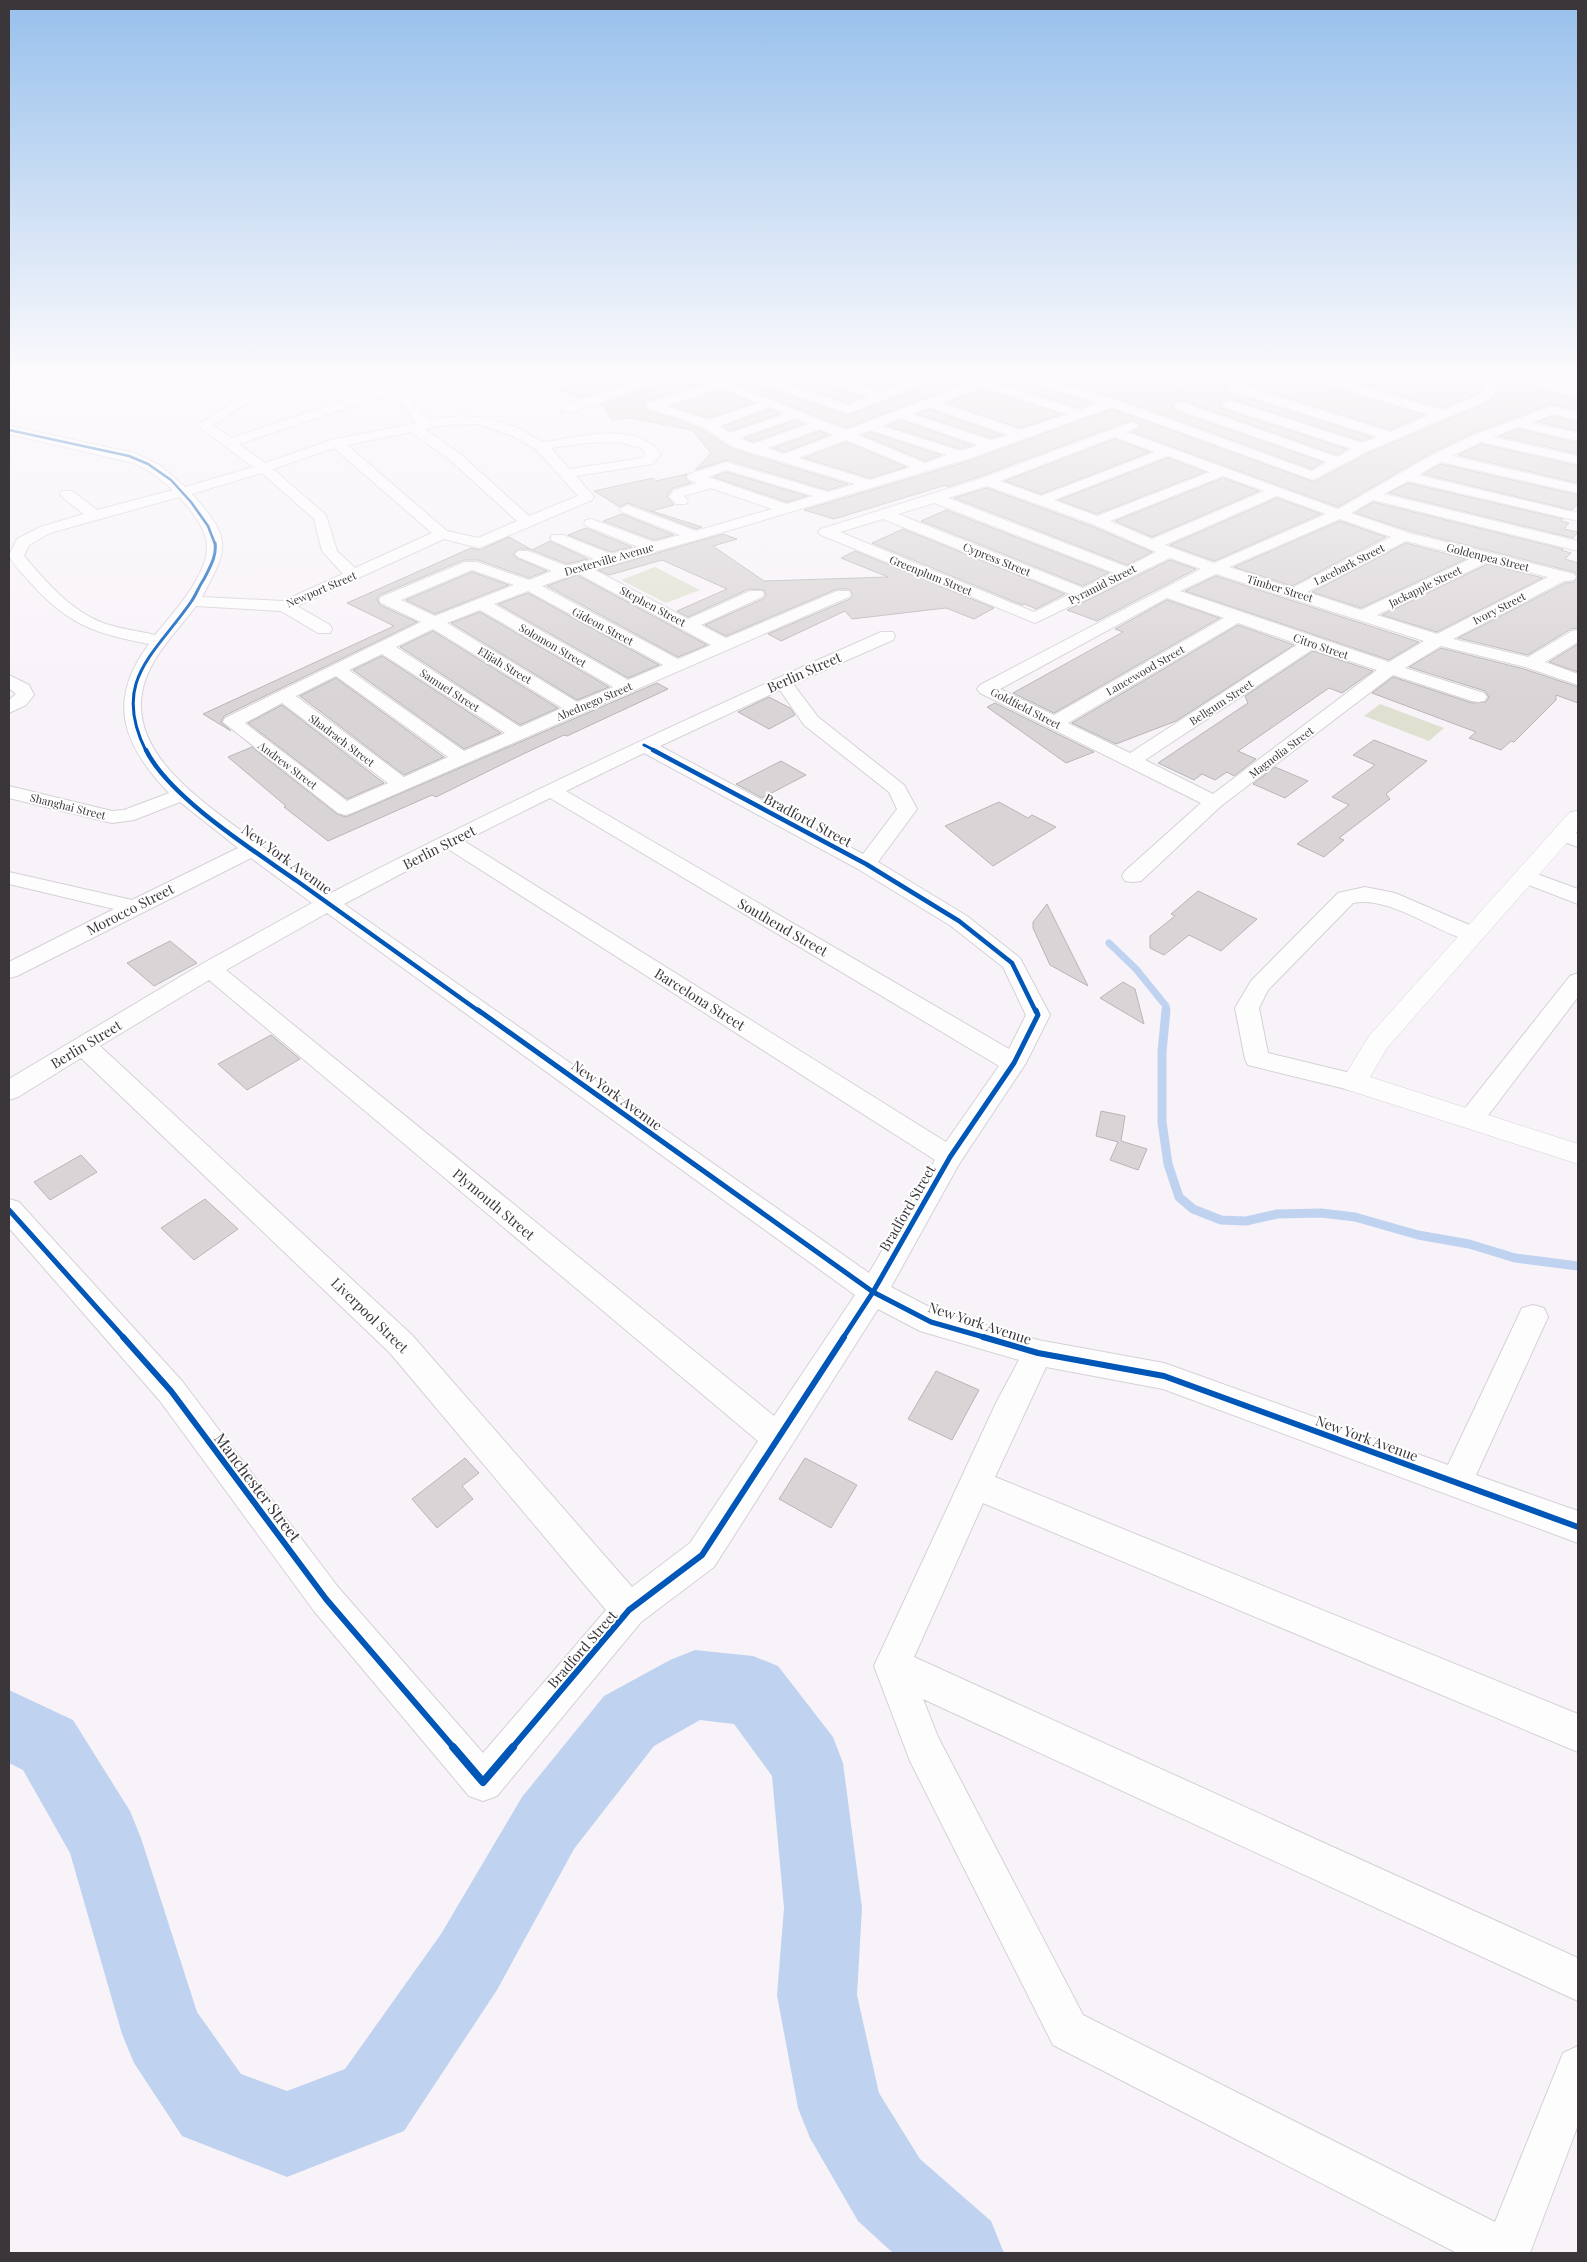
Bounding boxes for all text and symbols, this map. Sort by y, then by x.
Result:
street label: Dexterville Avenue [562,539,656,579]
street label: Cypress Street [961,539,1033,579]
street label: Goldenpea Street [1445,539,1531,575]
street label: Lacebark Street [1311,540,1387,588]
street label: Greenplum Street [887,552,975,598]
street label: Pyramid Street [1066,560,1138,607]
street label: Jackapple Street [1385,562,1464,611]
street label: Newport Street [284,567,358,611]
street label: Timber Street [1245,571,1315,605]
street label: Stephen Street [617,582,689,630]
street label: Ivory Street [1470,588,1528,628]
street label: Gideon Street [570,603,637,649]
street label: Solomon Street [517,620,590,670]
street label: Citro Street [1291,630,1351,663]
street label: Lancewood Street [1103,641,1187,699]
street label: Elijah Street [475,643,535,687]
street label: Berlin Street [764,647,845,697]
street label: Samuel Street [417,665,483,715]
street label: Bellgum Street [1186,676,1256,728]
street label: Abednego Street [553,678,634,724]
street label: Goldfield Street [988,684,1064,732]
street label: Shadrach Street [306,710,378,770]
street label: Magnolia Street [1246,723,1316,781]
street label: Andrew Street [255,737,321,792]
street label: Shanghai Street [29,789,108,823]
street label: Bradford Street [761,789,856,852]
street label: New York Avenue [238,820,336,898]
street label: Berlin Street [399,820,480,873]
street label: Morocco Street [83,878,178,939]
street label: Southend Street [734,893,832,961]
street label: Barcelona Street [651,964,750,1035]
street label: Berlin Street [47,1015,126,1073]
street label: New York Avenue [568,1056,666,1134]
street label: Bradford Street [874,1160,940,1255]
street label: Plymouth Street [449,1164,540,1245]
street label: Liverpool Street [327,1273,414,1358]
street label: New York Avenue [926,1297,1034,1349]
street label: New York Avenue [1313,1411,1421,1465]
street label: Manchester Street [210,1428,306,1546]
street label: Bradford Street [543,1605,622,1692]

